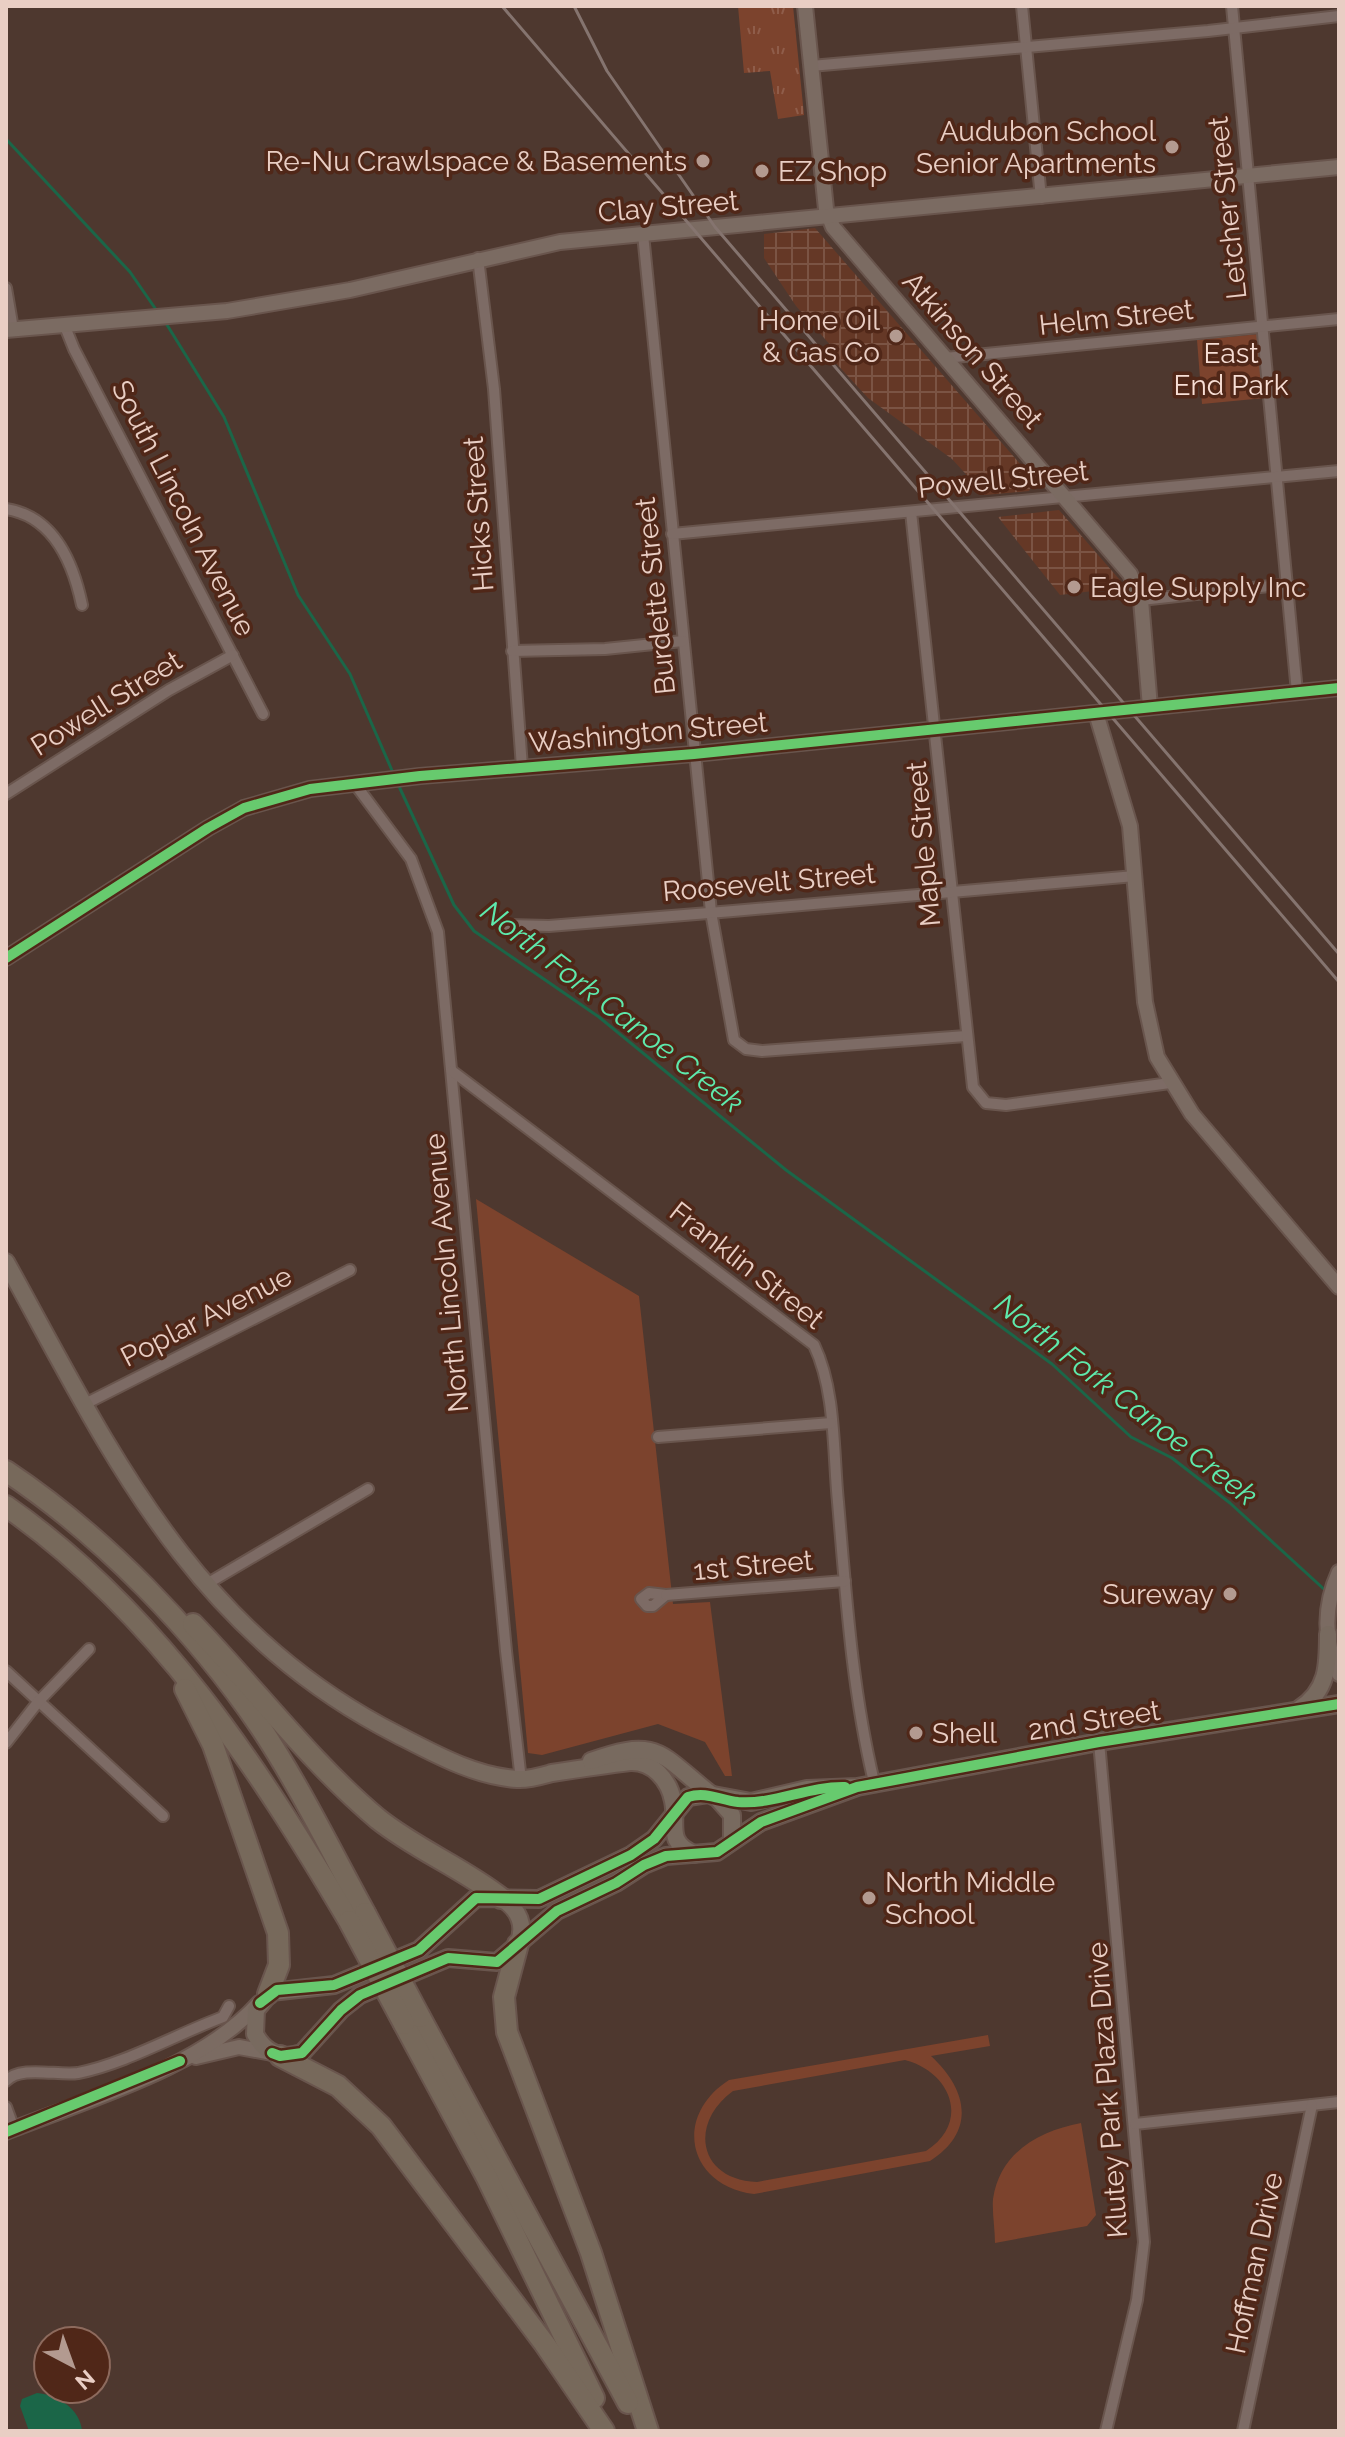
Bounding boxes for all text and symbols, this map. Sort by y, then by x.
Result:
street label: Letcher Street [1201,114,1253,301]
place label: Audubon School Senior Apartments [916,115,1156,180]
marker: Audubon School Senior Apartments [1163,138,1181,156]
place label: Re-Nu Crawlspace & Basements [266,145,687,178]
marker: Re-Nu Crawlspace & Basements [694,152,712,170]
place label: EZ Shop [778,155,887,188]
marker: EZ Shop [753,162,771,180]
street label: Clay Street [596,184,740,229]
street label: Atkinson Street [896,265,1050,436]
street label: Helm Street [1037,293,1195,342]
place label: Home Oil & Gas Co [759,304,880,369]
marker: Home Oil & Gas Co [887,327,905,345]
park label: East End Park [1174,337,1289,402]
street label: South Lincoln Avenue [105,375,262,641]
street label: Hicks Street [457,435,500,593]
street label: Powell Street [916,454,1090,505]
street label: Burdette Street [629,495,682,696]
place label: Eagle Supply Inc [1090,571,1306,604]
marker: Eagle Supply Inc [1065,578,1083,596]
street label: Powell Street [25,644,188,763]
street label: Washington Street [527,706,769,759]
street label: Maple Street [900,759,947,928]
street label: Roosevelt Street [661,857,877,908]
water label: North Fork Canoe Creek [474,893,750,1120]
street label: North Lincoln Avenue [418,1132,475,1414]
street label: Franklin Street [663,1195,831,1336]
street label: Poplar Avenue [115,1259,297,1374]
water label: North Fork Canoe Creek [988,1286,1264,1513]
street label: 1st Street [692,1544,815,1587]
place label: Sureway [1103,1578,1214,1611]
marker: Sureway [1221,1585,1239,1603]
street label: 2nd Street [1026,1694,1163,1747]
place label: Shell [932,1717,997,1750]
marker: Shell [907,1724,925,1742]
place label: North Middle School [885,1866,1055,1931]
marker: North Middle School [860,1889,878,1907]
street label: Klutey Park Plaza Drive [1081,1941,1134,2239]
street label: Hoffman Drive [1219,2169,1290,2357]
north arrow [32,2325,112,2405]
text: N [70,2365,100,2395]

